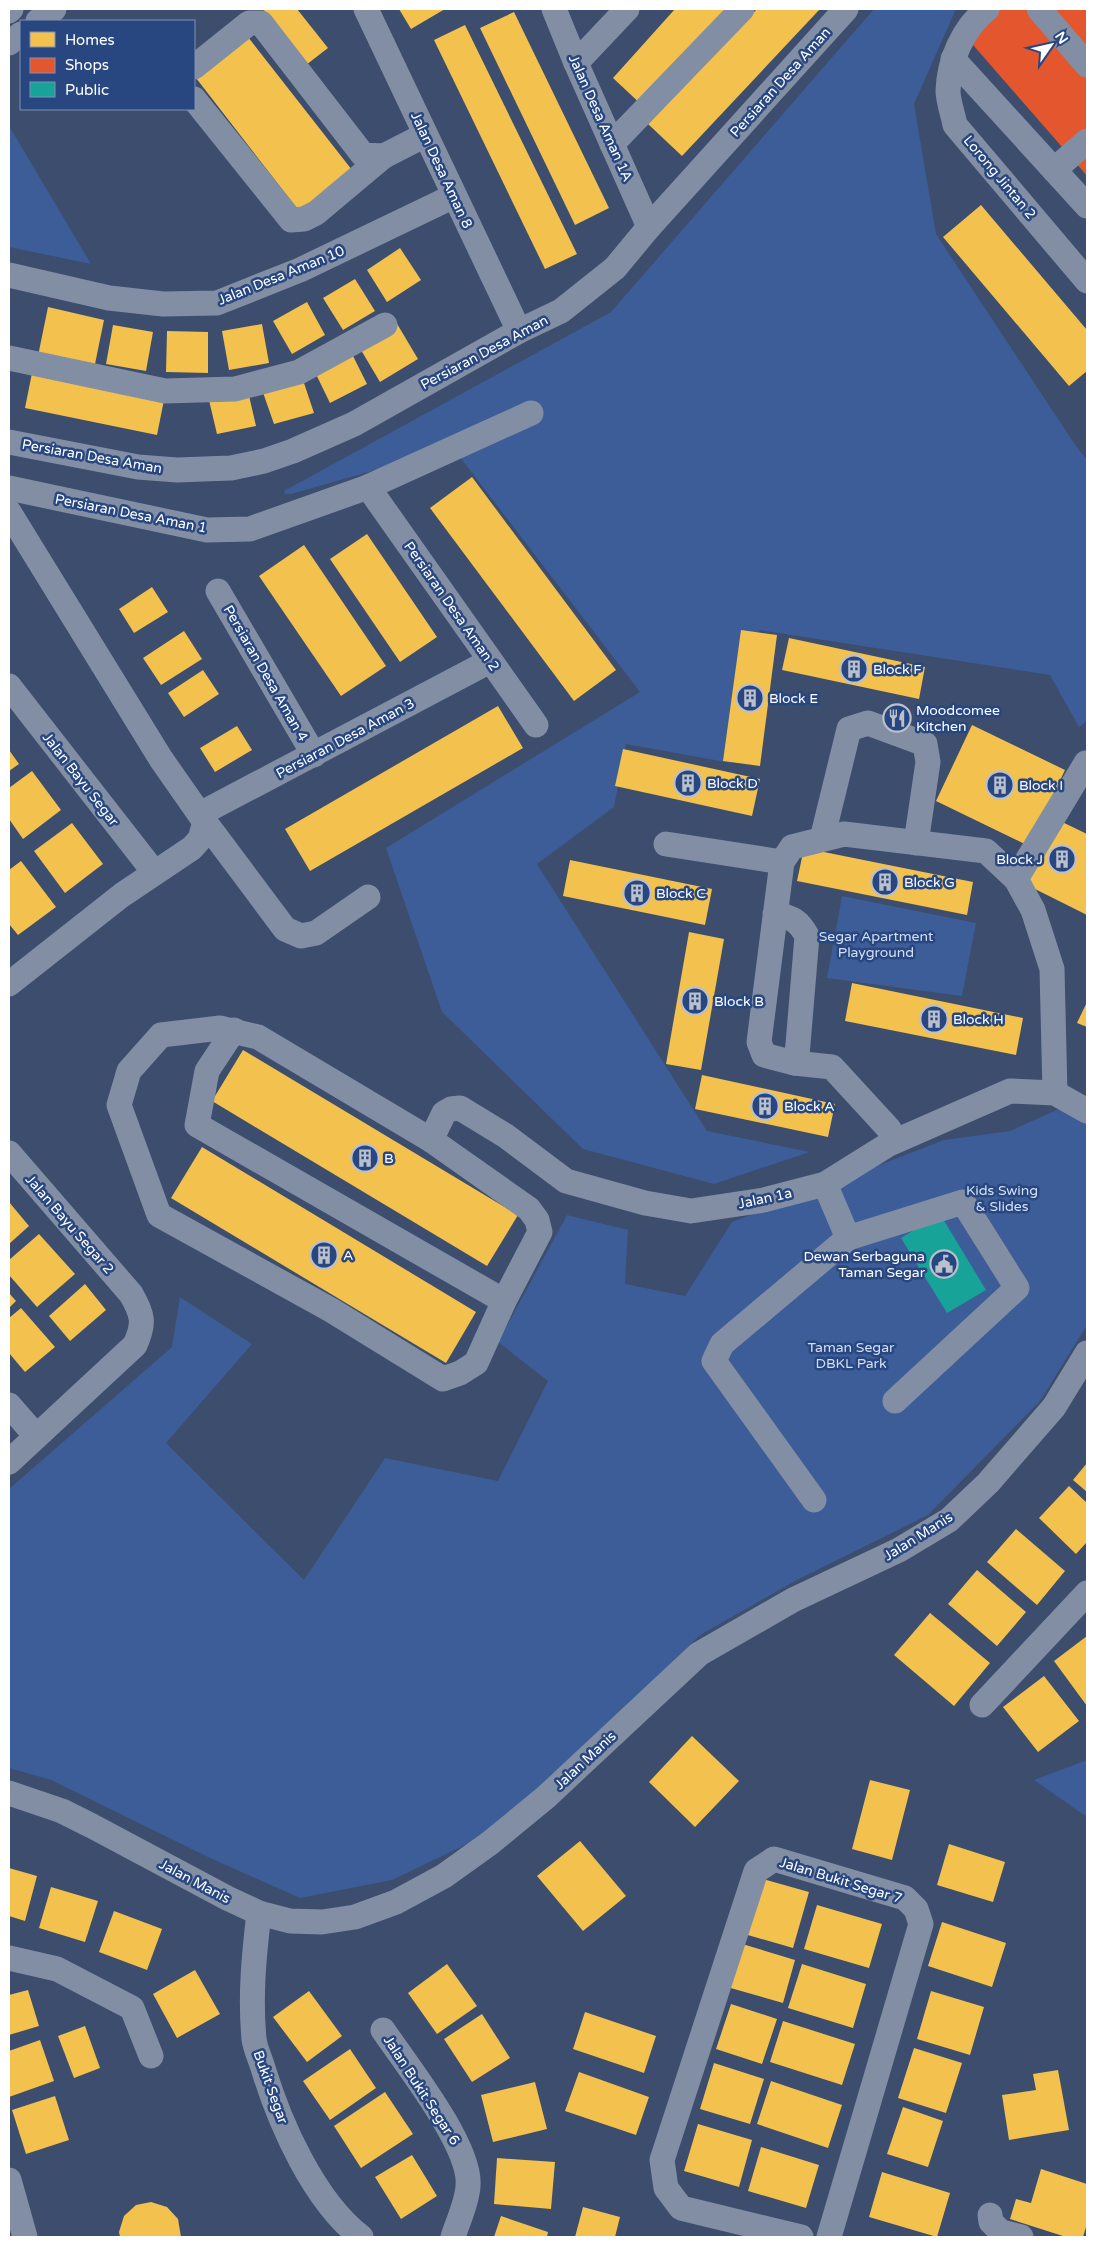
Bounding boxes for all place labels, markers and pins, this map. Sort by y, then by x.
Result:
building icon: Block F [839,654,869,684]
place label: Block F [873,661,922,678]
building icon: Block E [735,683,765,713]
place label: Block E [769,690,818,707]
place label: Moodcomee Kitchen [916,702,1000,735]
restaurant icon: Moodcomee Kitchen [882,703,912,733]
building icon: Block D [673,768,703,798]
building icon: Block I [985,770,1015,800]
place label: Block D [707,775,758,792]
place label: Block I [1019,777,1063,794]
building icon: Block J [1047,844,1077,874]
place label: Block J [996,851,1043,868]
building icon: Block G [870,867,900,897]
place label: Block G [904,874,955,891]
building icon: Block C [622,878,652,908]
place label: Block C [656,885,706,902]
building icon: Block B [680,986,710,1016]
place label: Block B [714,993,764,1010]
building icon: Block H [919,1004,949,1034]
place label: Block H [953,1011,1004,1028]
building icon: Block A [750,1091,780,1121]
place label: Block A [784,1098,835,1115]
building icon: B [350,1143,380,1173]
place label: B [384,1150,394,1167]
building icon: A [309,1240,339,1270]
place label: A [343,1247,353,1264]
place label: Dewan Serbaguna Taman Segar [803,1248,926,1281]
public building icon: Dewan Serbaguna Taman Segar [929,1249,959,1279]

